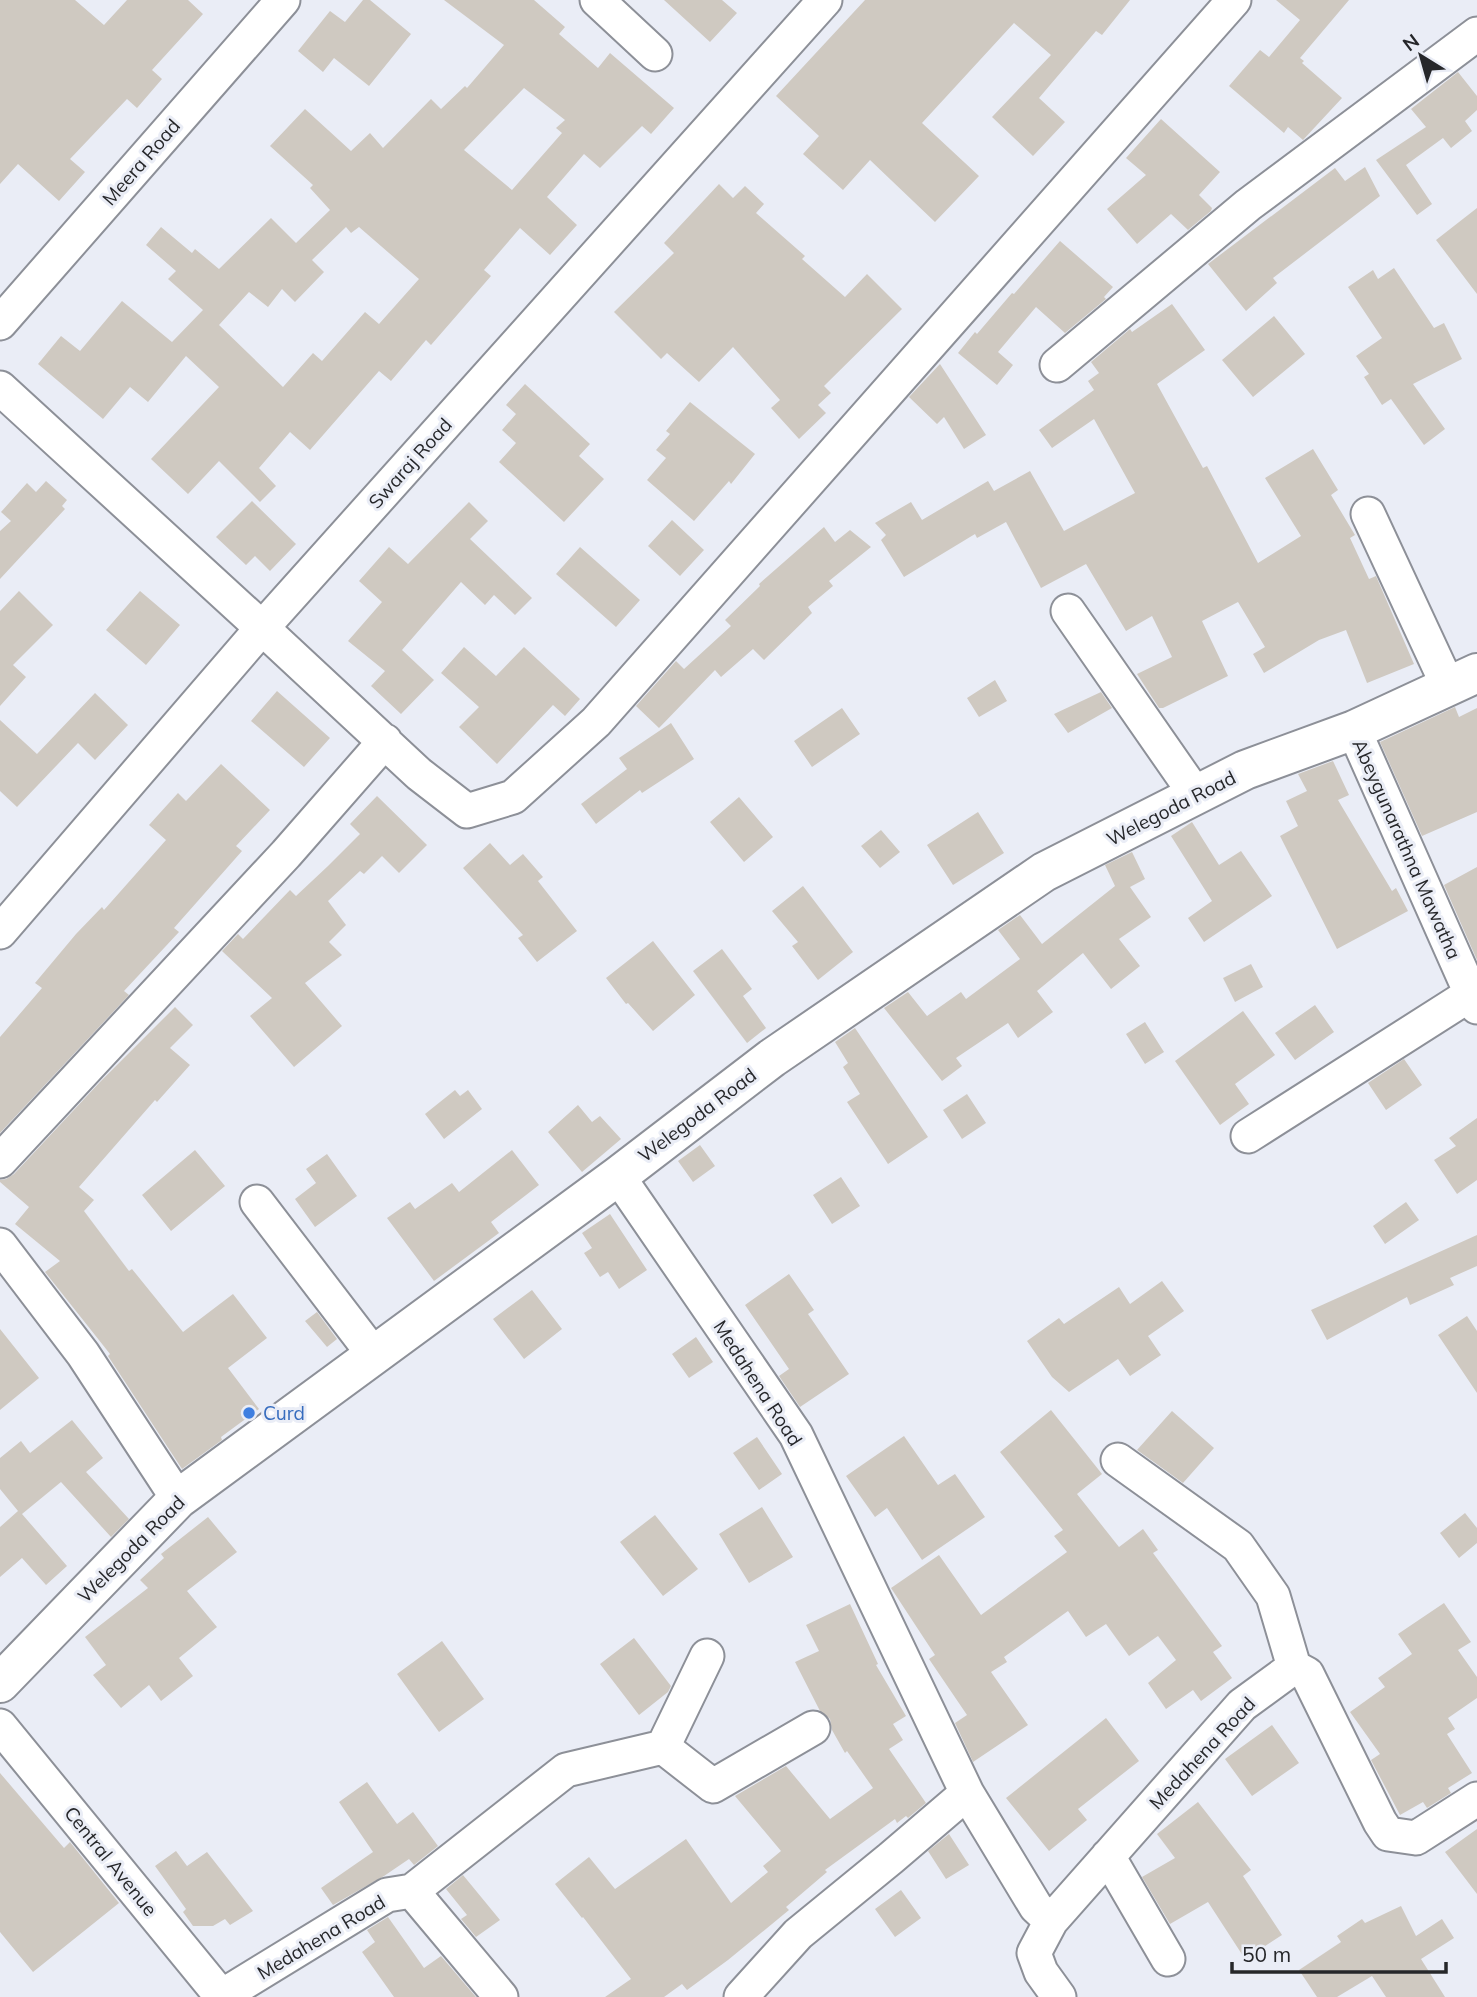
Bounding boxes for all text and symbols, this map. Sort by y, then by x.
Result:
north arrow [1386,21,1456,91]
text: N [1398,29,1424,56]
street label: Meera Road [97,114,185,210]
street label: Swaraj Road [363,413,457,513]
street label: Abeygunarathna Mawatha [1348,735,1466,963]
street label: Welegoda Road [1102,765,1240,851]
street label: Welegoda Road [633,1063,761,1167]
street label: Medahena Road [708,1316,808,1450]
place label: Curd [263,1401,305,1425]
marker: Curd [241,1405,257,1421]
street label: Welegoda Road [72,1490,190,1608]
street label: Medahena Road [1144,1692,1260,1814]
street label: Central Avenue [59,1801,163,1921]
street label: Medahena Road [253,1889,389,1985]
scale bar [1232,1930,1446,1974]
text: 50 m [1242,1941,1291,1967]

